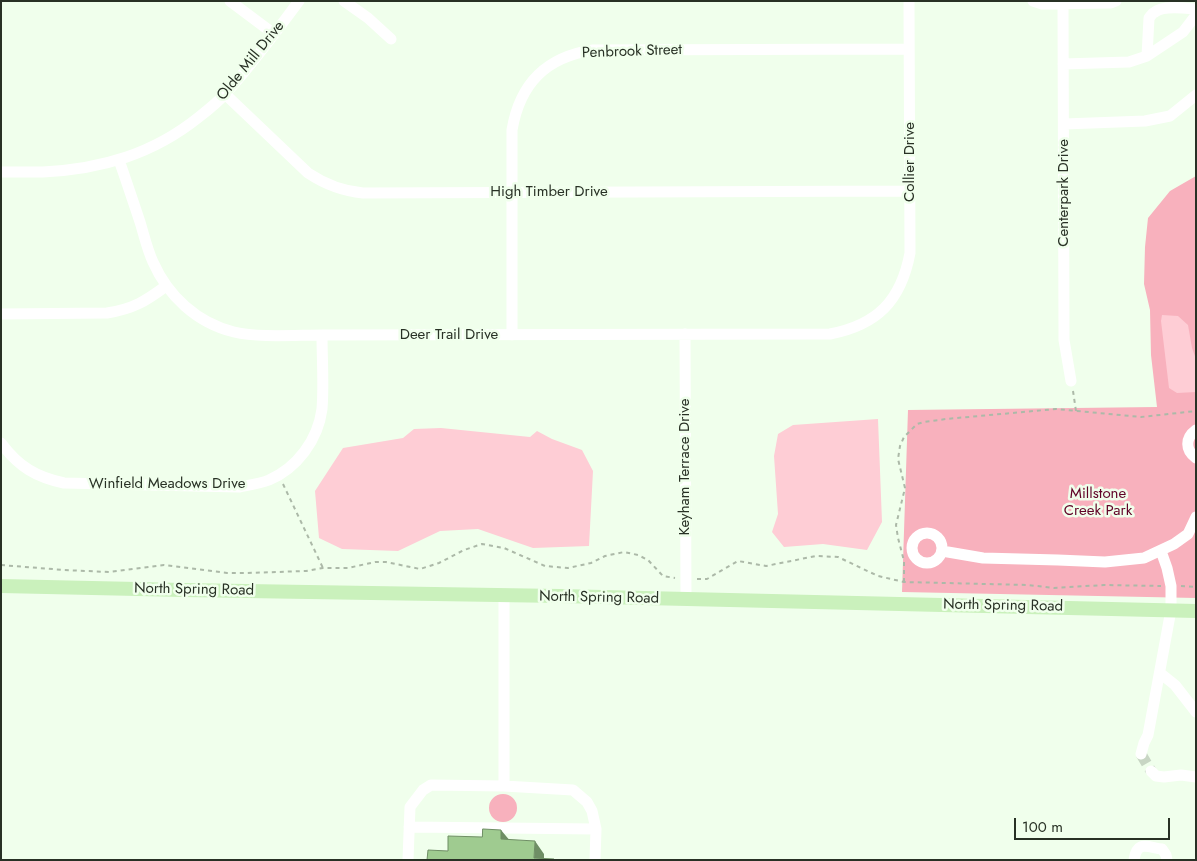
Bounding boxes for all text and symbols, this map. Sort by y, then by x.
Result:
street label: Olde Mill Drive [214,18,288,104]
street label: Penbrook Street [582,41,682,63]
street label: Collier Drive [901,122,919,202]
street label: Centerpark Drive [1055,139,1073,247]
street label: High Timber Drive [490,183,608,201]
street label: Deer Trail Drive [400,326,498,344]
street label: Keyham Terrace Drive [676,399,694,535]
street label: Winfield Meadows Drive [89,475,245,493]
park label: Millstone Creek Park [1064,485,1132,520]
street label: North Spring Road [134,580,254,600]
street label: North Spring Road [539,588,659,608]
street label: North Spring Road [943,596,1063,616]
scale bar [1017,808,1173,840]
text: 100 m [1022,816,1063,838]

